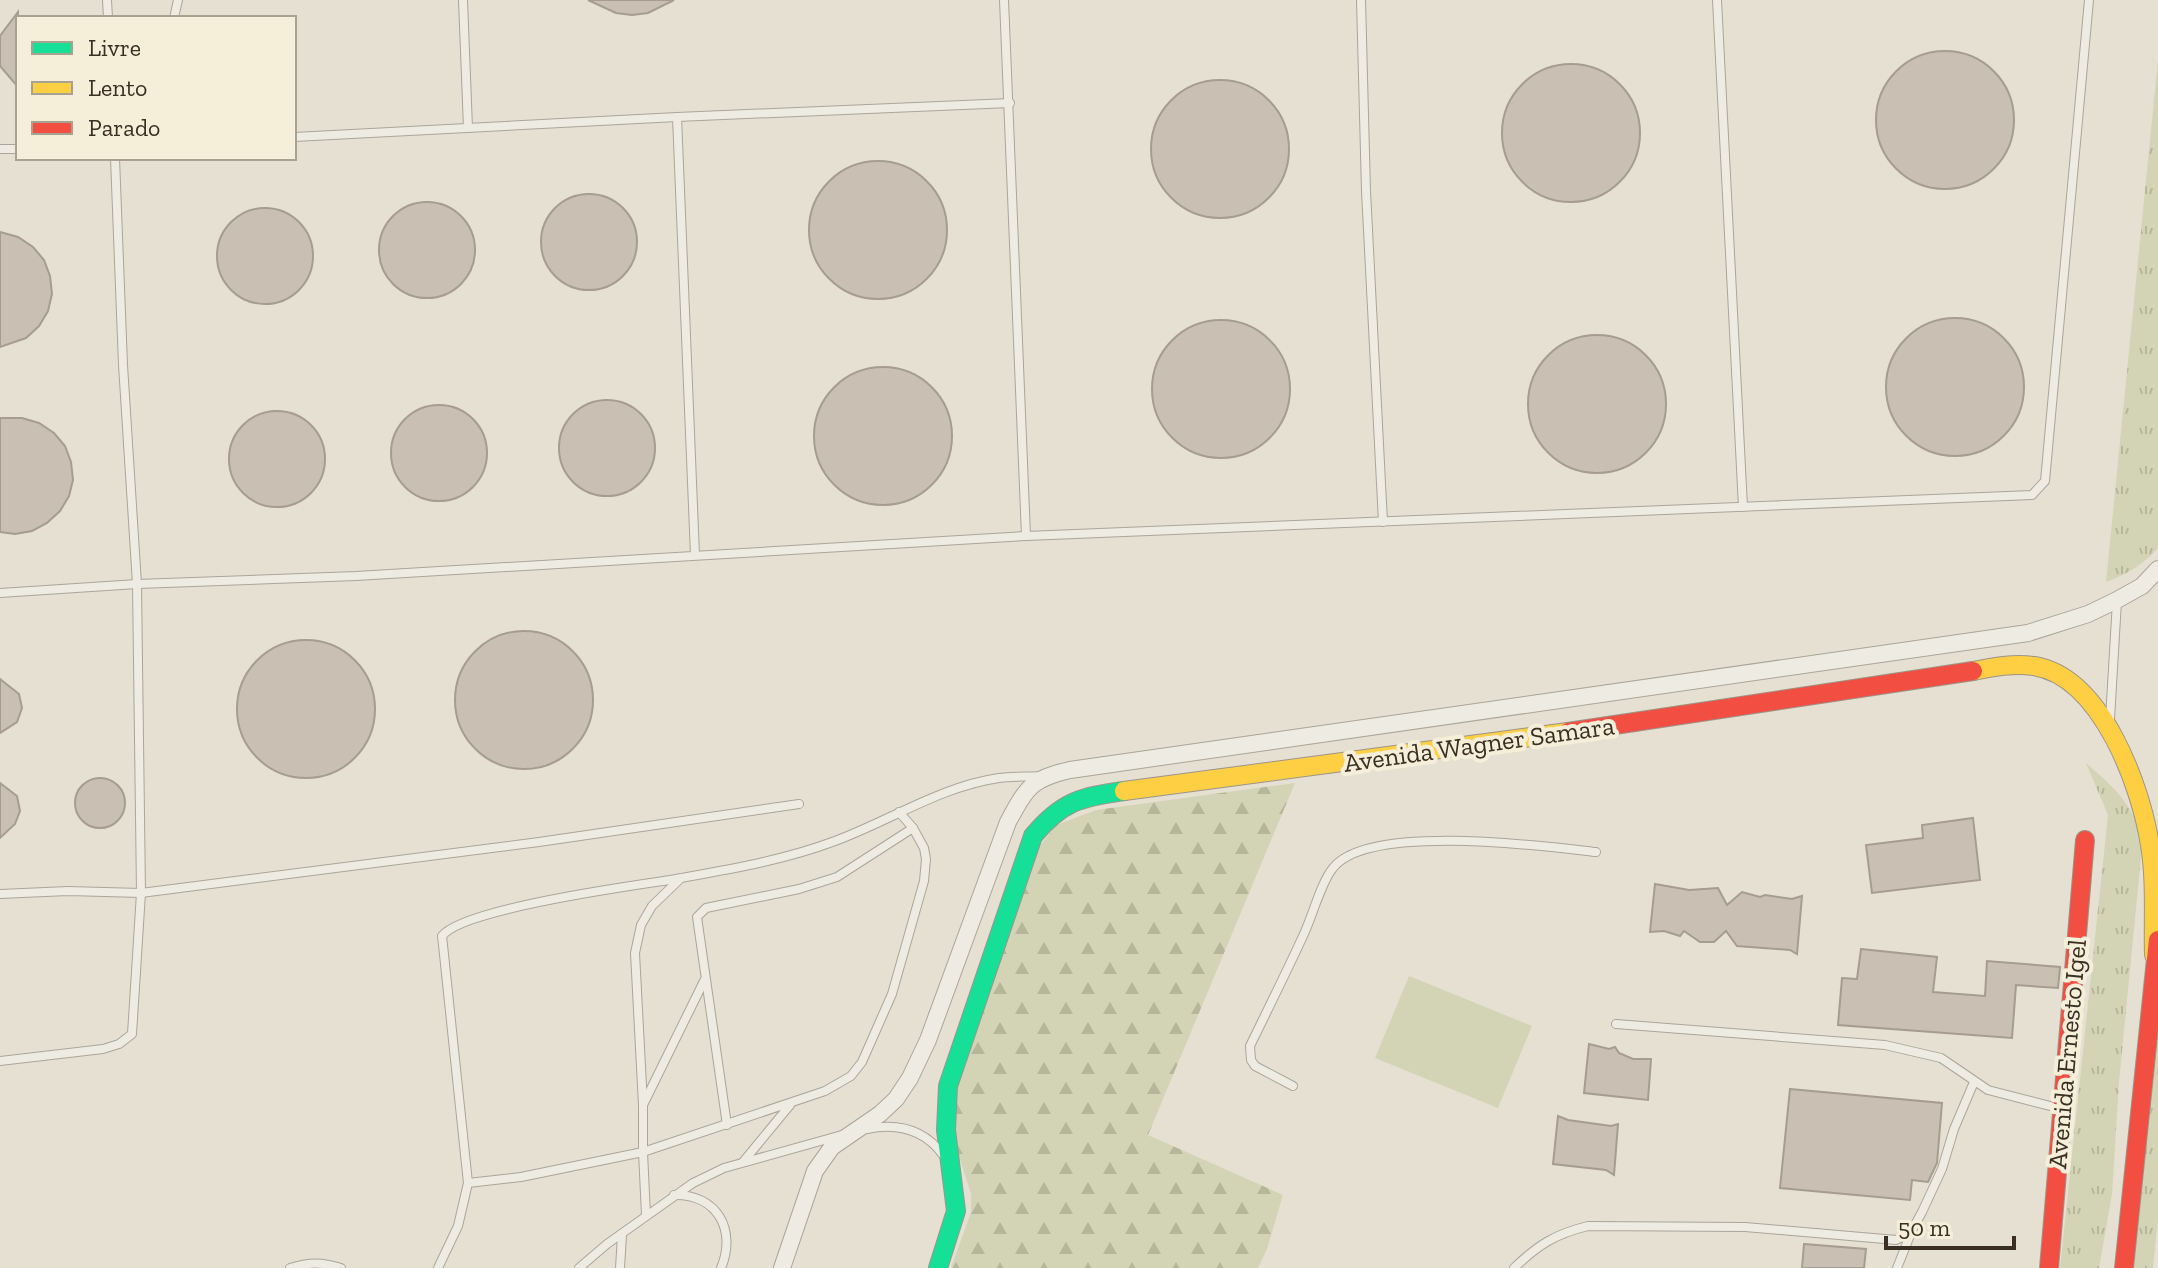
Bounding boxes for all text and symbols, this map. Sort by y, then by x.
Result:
legend [16,16,296,160]
text: Livre [88,33,141,62]
text: Lento [88,73,147,102]
text: Parado [88,113,160,142]
street label: Avenida Wagner Samara [1342,709,1617,779]
street label: Avenida Ernesto Igel [2041,938,2093,1170]
scale bar [1886,1200,2014,1250]
text: 50 m [1898,1213,1951,1242]

